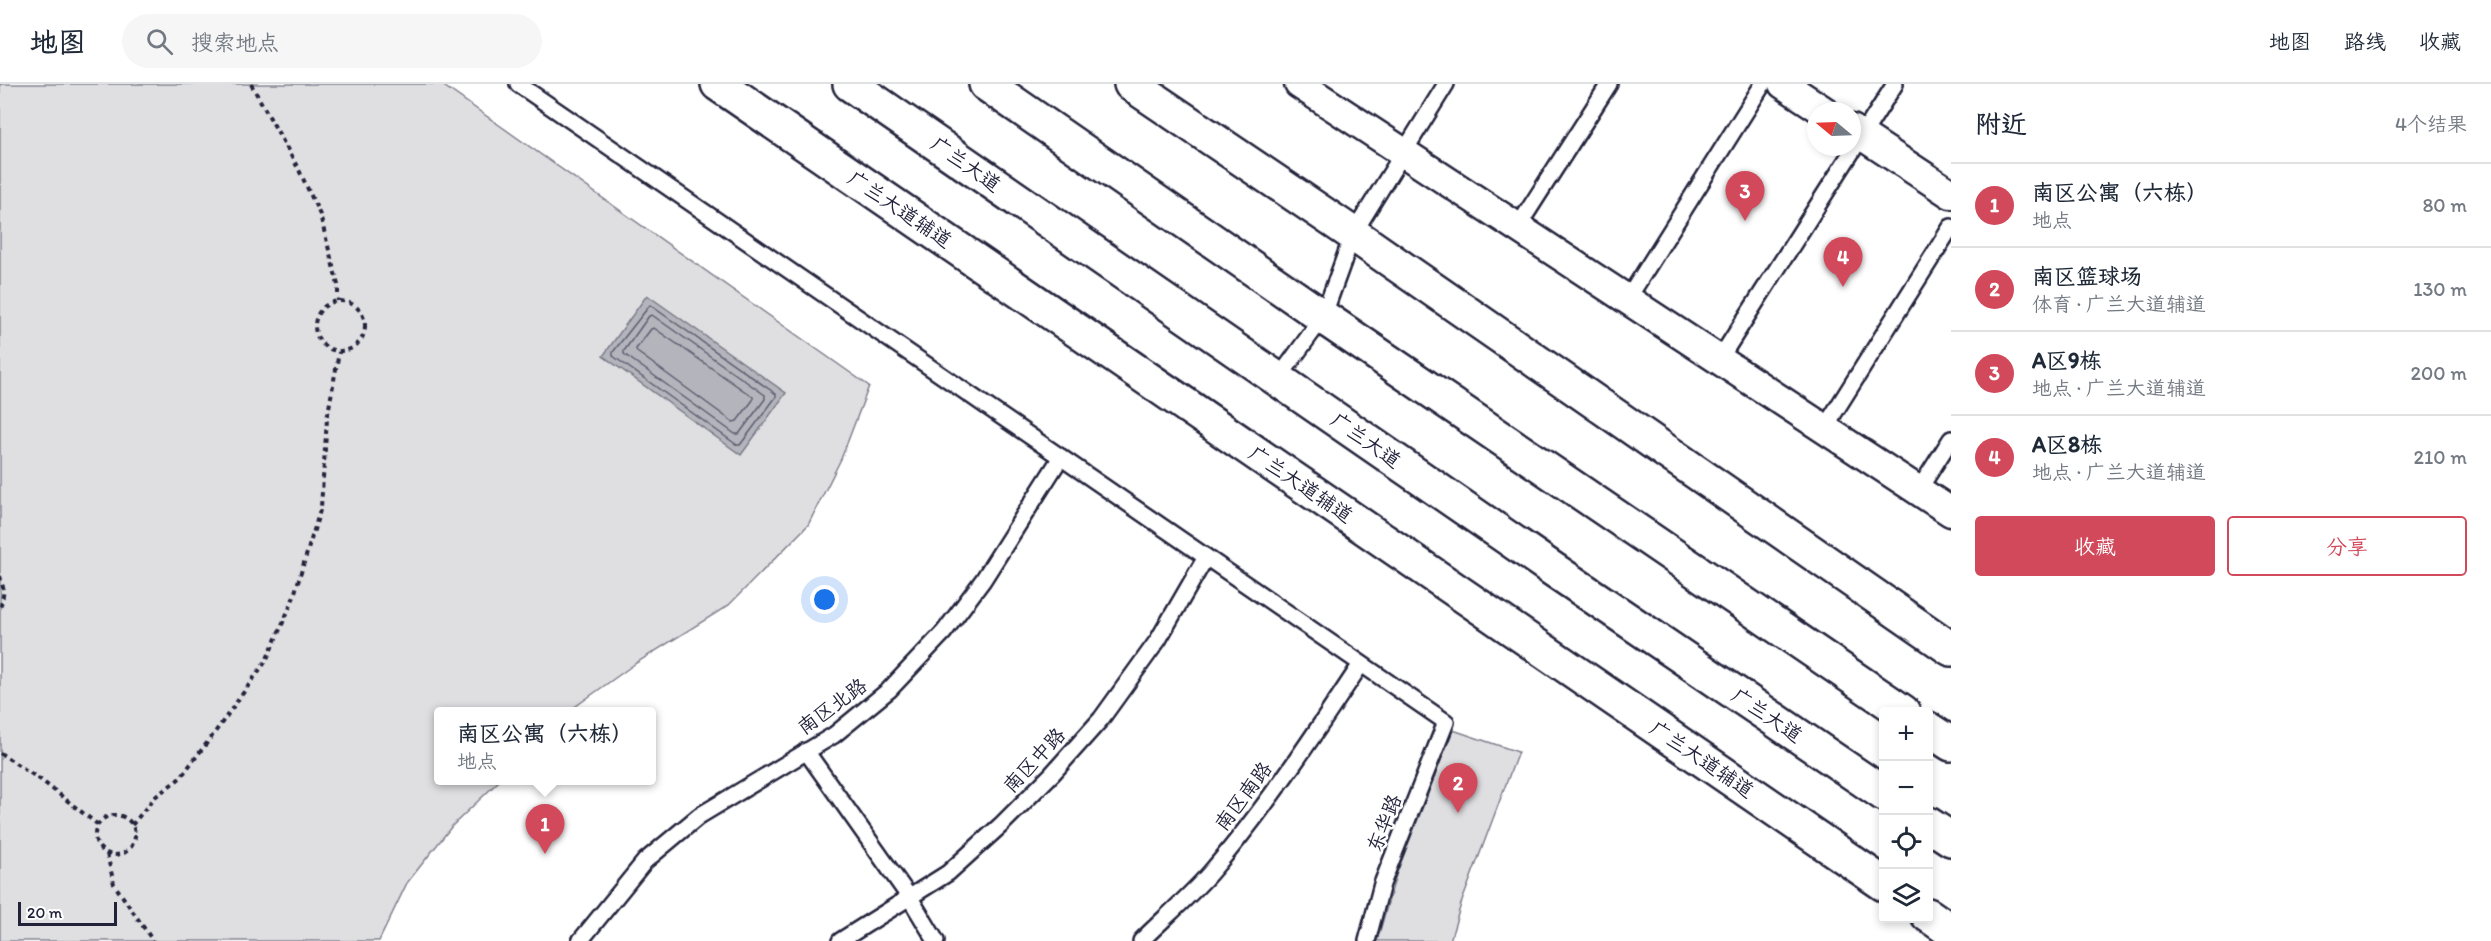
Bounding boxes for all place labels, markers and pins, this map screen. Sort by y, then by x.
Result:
pin: 3 [1726,172,1764,221]
pin: 4 [1824,238,1862,287]
pin: 2 [1438,764,1478,813]
pin: 1 [526,804,564,854]

